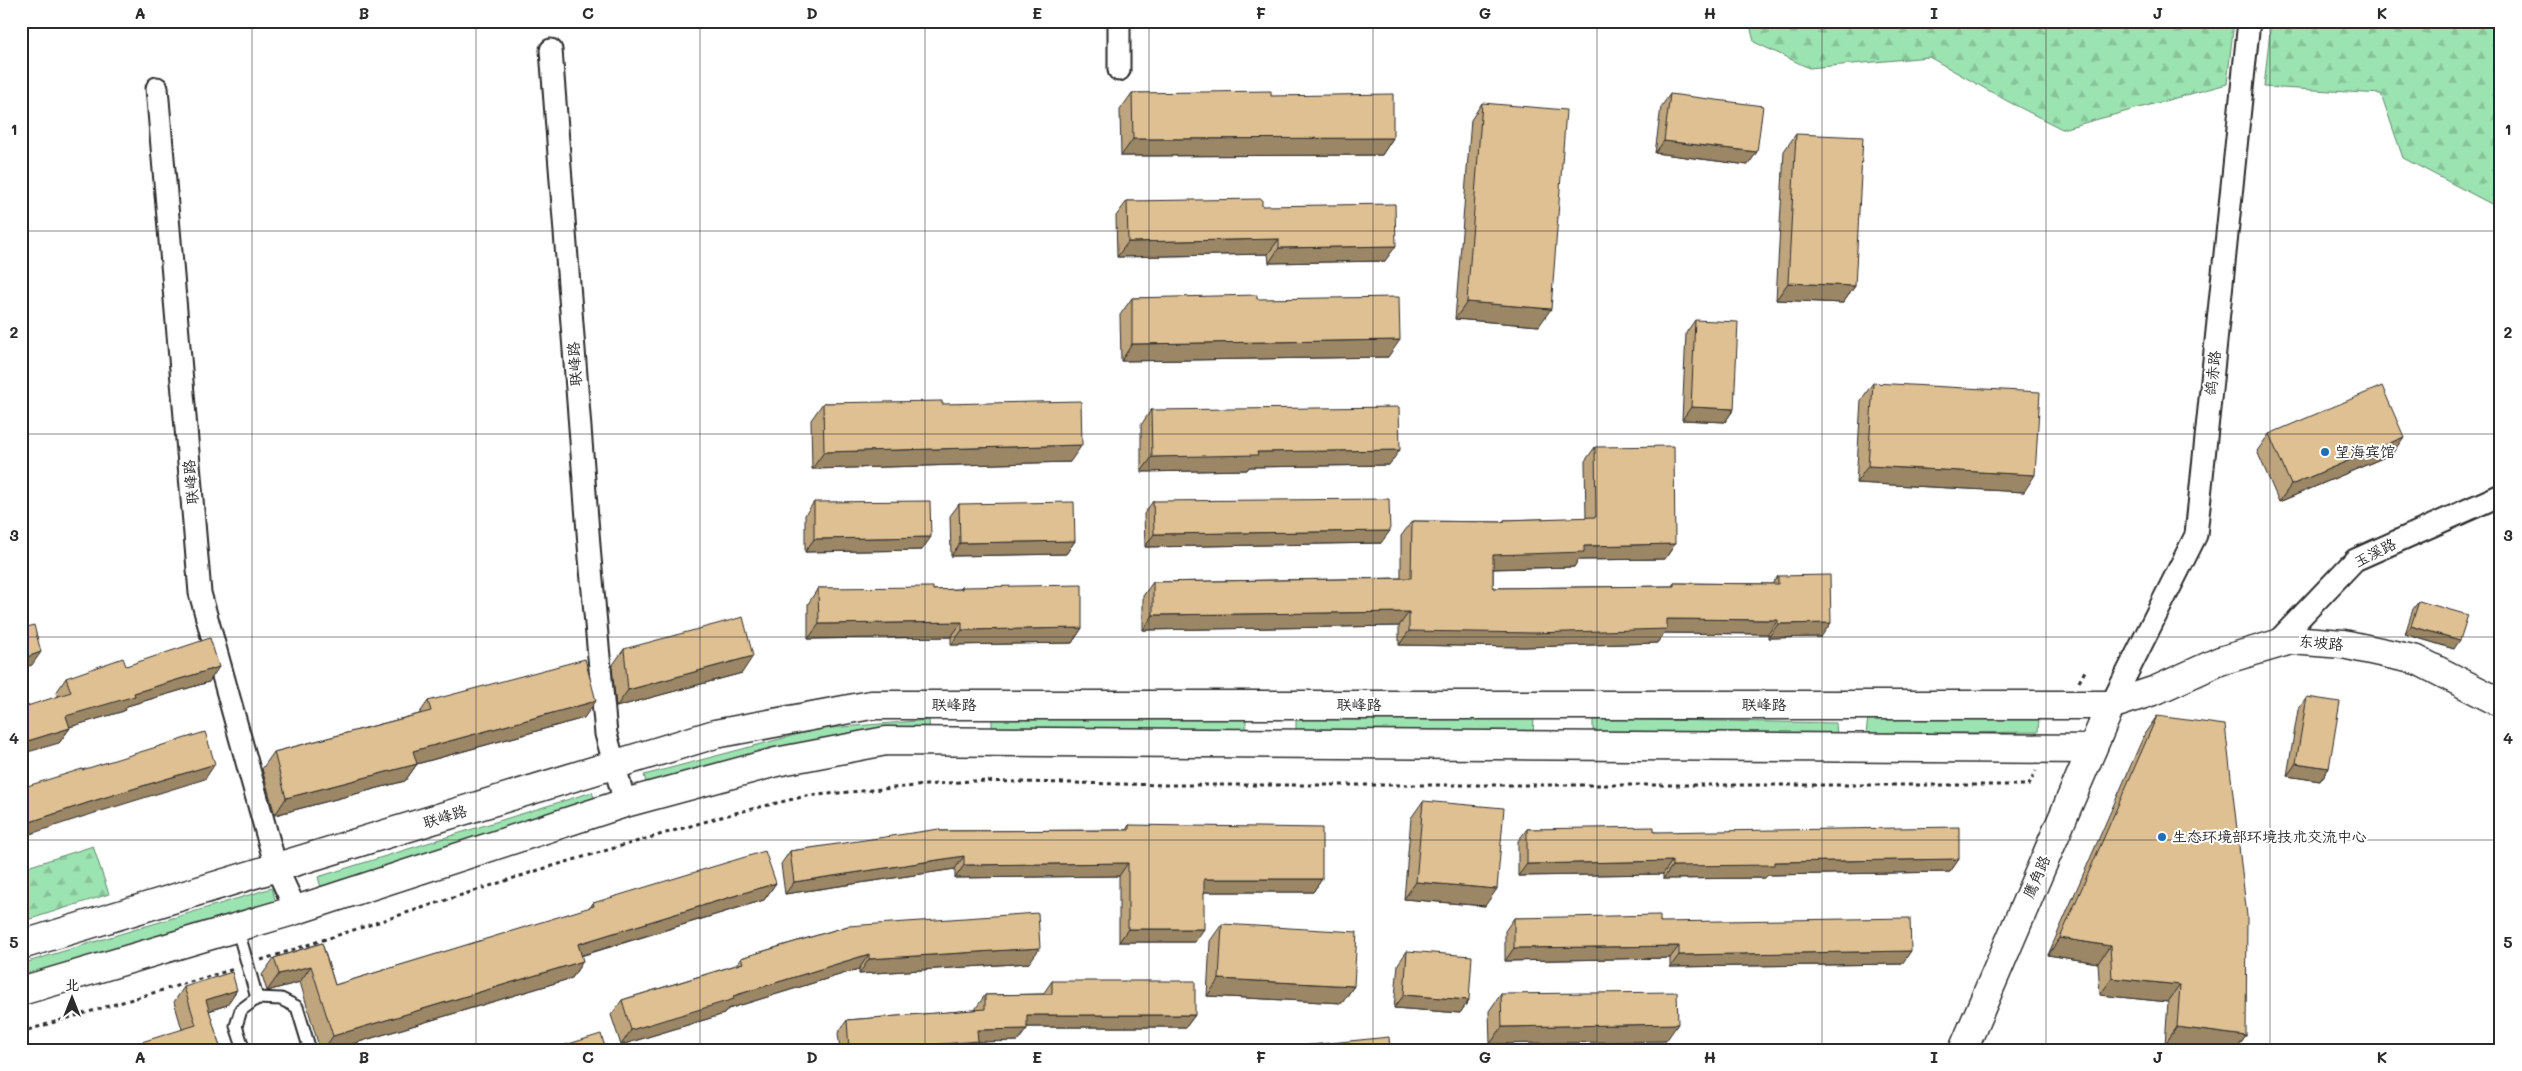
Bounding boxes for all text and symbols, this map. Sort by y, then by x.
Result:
text: A [134,2,146,23]
text: B [359,2,369,23]
text: C [582,2,594,23]
text: D [806,2,818,23]
text: E [1032,2,1042,23]
text: F [1256,2,1266,23]
text: G [1479,2,1491,23]
text: H [1704,2,1716,23]
text: I [1930,2,1938,23]
text: J [2153,2,2163,23]
text: K [2377,2,2387,23]
text: 1 [10,118,18,139]
text: 1 [2504,118,2512,139]
text: 2 [10,321,19,342]
text: 2 [2504,321,2513,342]
street label: 联峰路 [562,341,586,387]
street label: 鸽赤路 [2200,349,2224,396]
place label: 望海宾馆 [2335,441,2395,461]
marker: 望海宾馆 [2319,446,2331,458]
street label: 联峰路 [178,459,202,505]
text: 3 [9,524,19,545]
text: 3 [2503,524,2513,545]
street label: 玉溪路 [2350,533,2399,571]
street label: 东坡路 [2298,630,2344,654]
street label: 联峰路 [931,694,977,714]
street label: 联峰路 [1336,694,1382,714]
street label: 联峰路 [1741,694,1787,714]
text: 4 [9,727,19,748]
text: 4 [2503,727,2513,748]
street label: 联峰路 [420,800,469,832]
place label: 生态环境部环境技术交流中心 [2172,826,2367,846]
marker: 生态环境部环境技术交流中心 [2156,831,2168,843]
street label: 鹰角路 [2018,852,2054,901]
text: 5 [9,931,19,952]
text: 5 [2503,931,2513,952]
north arrow [48,974,98,1024]
text: 北 [65,975,79,994]
text: A [134,1046,146,1067]
text: B [359,1046,369,1067]
text: C [582,1046,594,1067]
text: D [806,1046,818,1067]
text: E [1032,1046,1042,1067]
text: F [1256,1046,1266,1067]
text: G [1479,1046,1491,1067]
text: H [1704,1046,1716,1067]
text: I [1930,1046,1938,1067]
text: J [2153,1046,2163,1067]
text: K [2377,1046,2387,1067]

